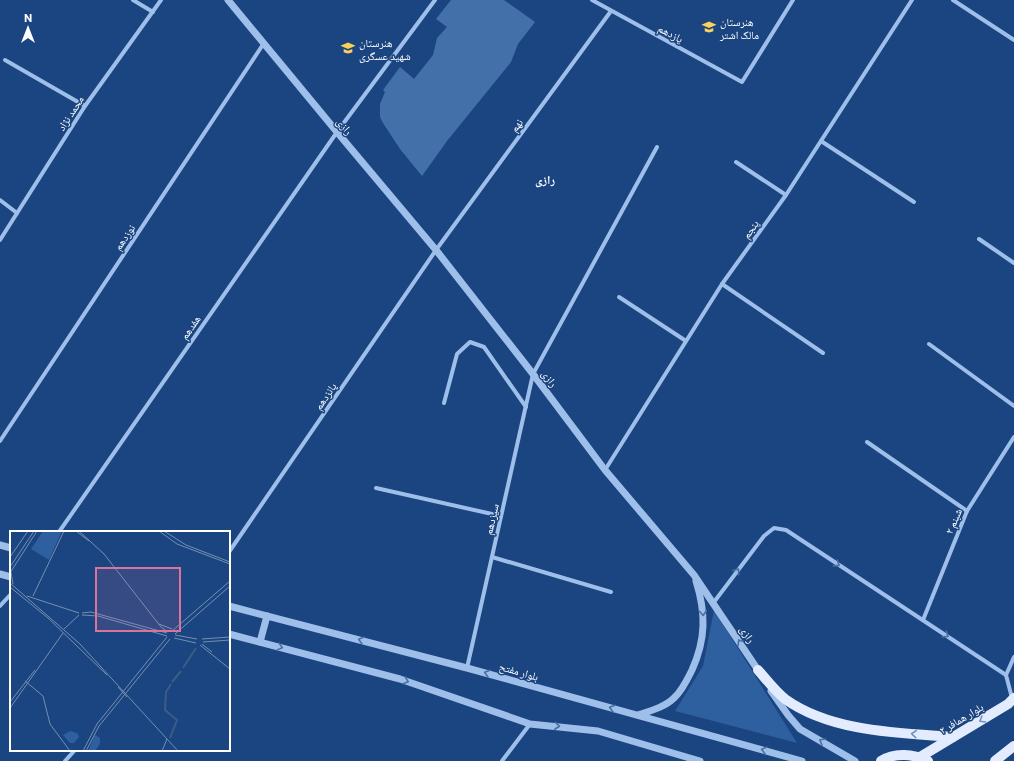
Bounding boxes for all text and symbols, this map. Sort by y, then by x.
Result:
north arrow [8,8,48,48]
text: N [24,11,32,24]
place label: هنرستان مالک اشتر [719,15,759,41]
school or university icon: هنرستان مالک اشتر [701,19,717,35]
street label: یازدهم [655,21,686,47]
place label: هنرستان شهید عسگری [359,36,411,63]
school or university icon: هنرستان شهید عسگری [340,40,356,56]
street label: محمد نژاد [54,93,86,133]
street label: رازی [333,115,356,138]
street label: نهم [507,116,527,135]
district label: رازی [535,172,556,188]
street label: پنجم [739,217,763,242]
street label: نوزدهم [111,222,139,254]
street label: هفدهم [177,312,205,343]
street label: رازی [539,367,561,390]
street label: پانزدهم [311,380,341,413]
street label: سیزدهم [481,502,503,536]
street label: شبنم ۲ [942,506,966,537]
inset map [10,531,230,751]
one-way arrow [833,559,840,567]
one-way arrow [732,568,740,575]
one-way arrow [699,610,708,616]
street label: رازی [737,623,758,646]
one-way arrow [942,630,949,638]
one-way arrow [358,637,364,645]
one-way arrow [738,640,745,647]
one-way arrow [276,642,283,651]
street label: بلوار مفتح [498,659,540,684]
one-way arrow [484,669,491,678]
one-way arrow [402,676,409,685]
street label: بلوار همافر ۲ [937,700,985,736]
one-way arrow [609,704,616,713]
one-way arrow [979,715,986,722]
one-way arrow [553,722,560,731]
one-way arrow [911,730,917,739]
one-way arrow [819,738,826,745]
one-way arrow [761,746,768,755]

